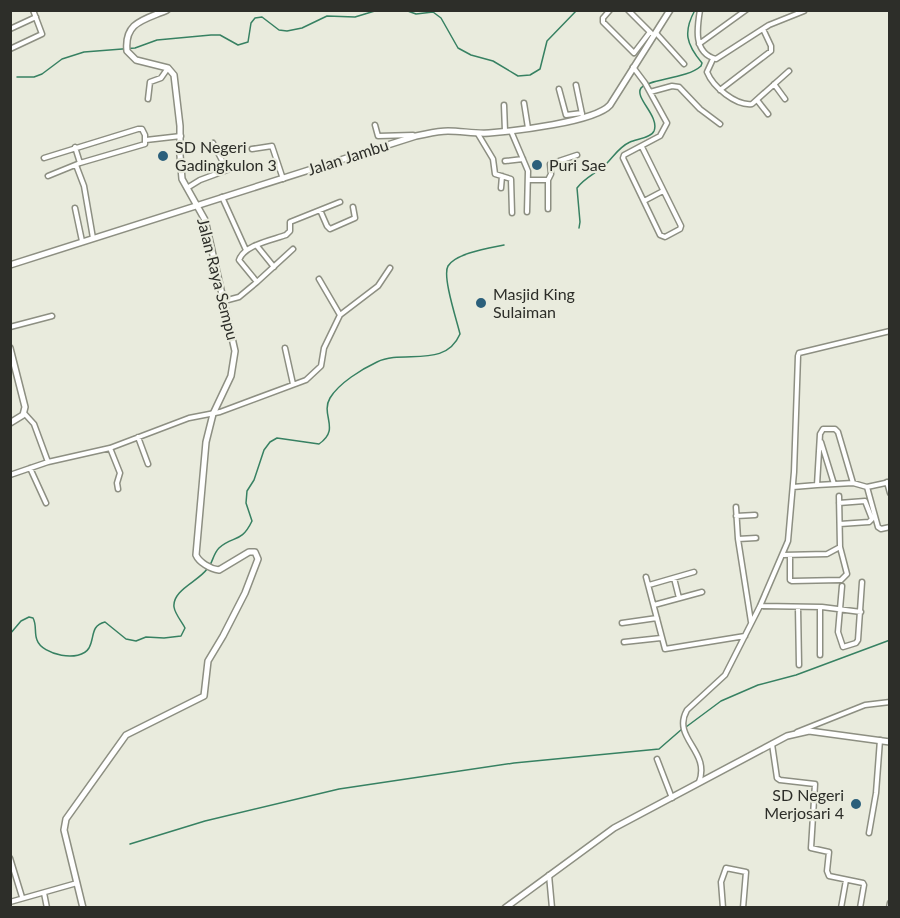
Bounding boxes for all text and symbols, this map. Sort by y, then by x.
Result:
street label: Jalan Jambu [305,134,391,179]
place label: SD Negeri Gadingkulon 3 [175,137,277,174]
marker: SD Negeri Gadingkulon 3 [156,149,170,163]
place label: Puri Sae [549,155,606,174]
marker: Puri Sae [530,158,544,172]
street label: Jalan Raya Sempu [194,216,243,342]
place label: Masjid King Sulaiman [493,284,575,321]
marker: Masjid King Sulaiman [474,296,488,310]
place label: SD Negeri Merjosari 4 [764,785,844,822]
marker: SD Negeri Merjosari 4 [849,797,863,811]

